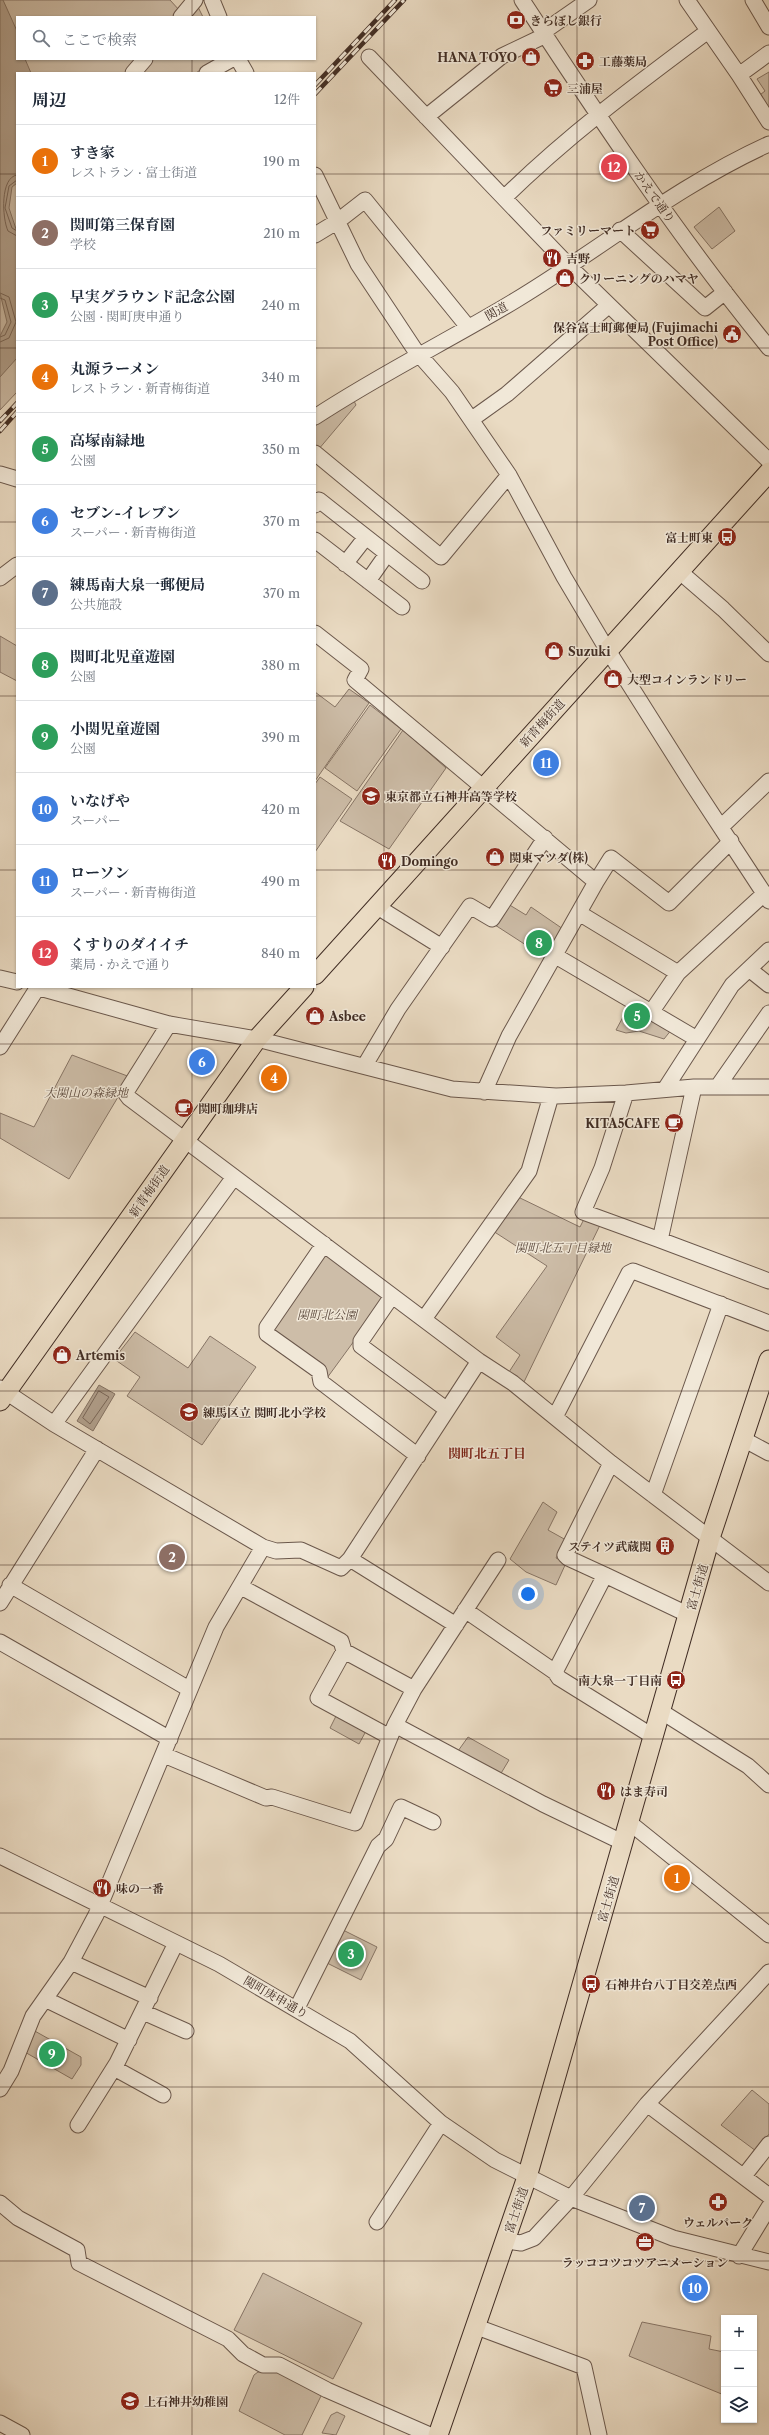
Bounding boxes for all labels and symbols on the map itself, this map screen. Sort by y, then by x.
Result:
bank icon: きらぼし銀行 [505,9,527,31]
place label: きらぼし銀行 [530,13,602,28]
shop icon: HANA TOYO [520,46,542,68]
place label: HANA TOYO [437,50,517,65]
pharmacy icon: 工藤薬局 [574,50,596,72]
place label: 工藤薬局 [599,54,647,69]
supermarket icon: 三浦屋 [542,77,564,99]
place label: 三浦屋 [567,81,603,96]
pin: 12 [601,152,627,182]
street label: かえで通り [632,168,678,226]
supermarket icon: ファミリーマート [639,219,661,241]
place label: ファミリーマート [540,223,636,238]
restaurant icon: 吉野 [541,247,563,269]
place label: 吉野 [566,251,590,266]
shop icon: クリーニングのハマヤ [554,267,576,289]
place label: クリーニングのハマヤ [579,271,699,286]
street label: 関道 [482,299,510,323]
place label: 保谷富士町郵便局 (Fujimachi Post Office) [553,320,719,349]
public building icon: 保谷富士町郵便局 (Fujimachi Post Office) [721,323,743,345]
bus stop icon: 富士町東 [716,526,738,548]
place label: 富士町東 [665,530,713,545]
shop icon: Suzuki [543,640,565,662]
place label: Suzuki [568,644,611,659]
shop icon: 大型コインランドリー [602,668,624,690]
place label: 大型コインランドリー [627,672,747,687]
street label: 新青梅街道 [516,696,568,750]
pin: 11 [533,748,559,778]
school or university icon: 東京都立石神井高等学校 [360,785,382,807]
place label: 東京都立石神井高等学校 [385,789,517,804]
shop icon: 関東マツダ(株) [484,846,506,868]
restaurant icon: Domingo [376,850,398,872]
place label: 関東マツダ(株) [509,850,588,865]
place label: Domingo [401,854,458,869]
pin: 8 [526,928,552,958]
pin: 5 [624,1001,650,1031]
shop icon: Asbee [304,1005,326,1027]
place label: Asbee [328,1009,366,1024]
pin: 6 [189,1047,215,1077]
pin: 4 [261,1063,287,1093]
park label: 大関山の森緑地 [44,1085,130,1100]
cafe icon: 関町珈琲店 [173,1097,195,1119]
place label: 関町珈琲店 [198,1101,258,1116]
cafe icon: KITA5CAFE [663,1112,685,1134]
place label: KITA5CAFE [585,1116,660,1131]
street label: 新青梅街道 [126,1162,172,1220]
park label: 関町北五丁目緑地 [515,1240,613,1255]
park label: 関町北公園 [297,1307,359,1322]
shop icon: Artemis [51,1344,73,1366]
place label: Artemis [75,1348,125,1363]
school or university icon: 練馬区立 関町北小学校 [178,1401,200,1423]
place label: 練馬区立 関町北小学校 [203,1405,326,1420]
district label: 関町北五丁目 [448,1445,526,1461]
building icon: ステイツ武蔵関 [654,1535,676,1557]
place label: ステイツ武蔵関 [568,1539,651,1554]
pin: 2 [159,1542,185,1572]
street label: 富士街道 [683,1562,711,1612]
your location [518,1584,538,1604]
bus stop icon: 南大泉一丁目南 [665,1669,687,1691]
place label: 南大泉一丁目南 [578,1673,662,1688]
restaurant icon: はま寿司 [595,1780,617,1802]
place label: はま寿司 [620,1784,668,1799]
pin: 1 [664,1863,690,1893]
street label: 富士街道 [594,1874,622,1924]
restaurant icon: 味の一番 [91,1877,113,1899]
place label: 味の一番 [116,1881,164,1896]
pin: 3 [338,1939,364,1969]
street label: 関町庚申通り [241,1973,311,2021]
bus stop icon: 石神井台八丁目交差点西 [580,1973,602,1995]
place label: 石神井台八丁目交差点西 [605,1977,737,1992]
pin: 9 [39,2039,65,2069]
street label: 富士街道 [501,2185,531,2235]
pharmacy icon: ウェルパーク [707,2191,729,2213]
pin: 7 [629,2193,655,2223]
place label: ウェルパーク [683,2215,753,2230]
office icon: ラッココツコツアニメーション [634,2231,656,2253]
place label: ラッココツコツアニメーション [562,2255,728,2270]
pin: 10 [682,2273,708,2303]
school or university icon: 上石神井幼稚園 [119,2390,141,2412]
place label: 上石神井幼稚園 [144,2394,228,2409]

